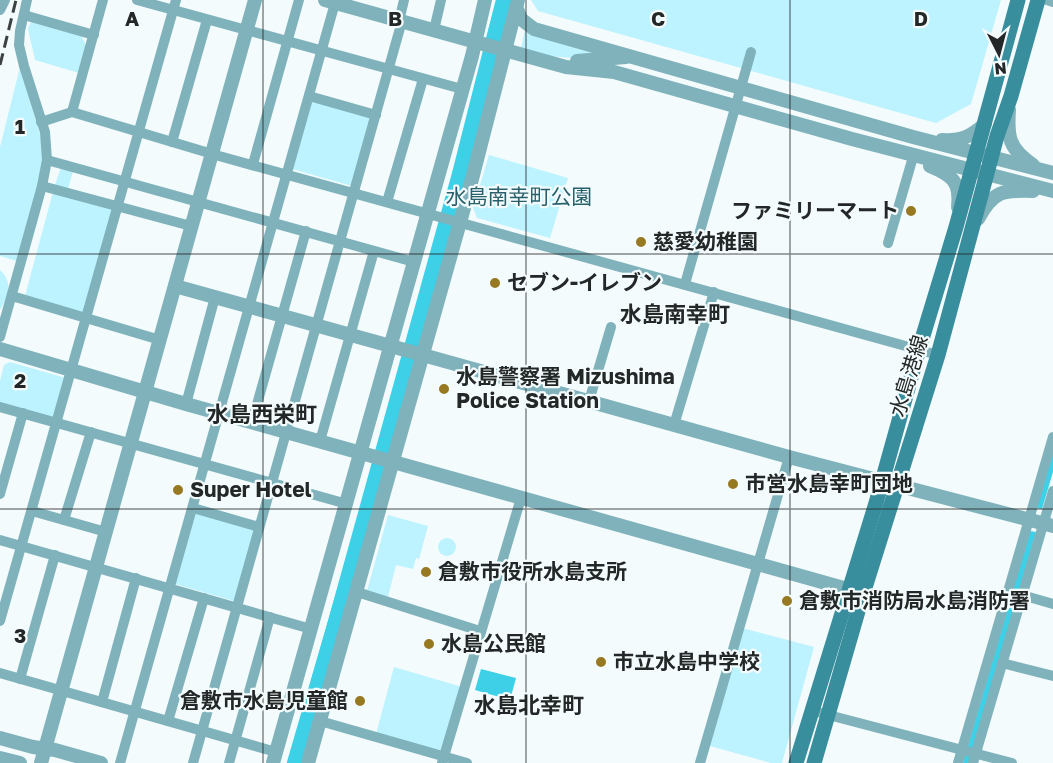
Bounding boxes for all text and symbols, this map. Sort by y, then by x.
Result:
text: A [125,6,139,30]
text: B [388,6,402,30]
text: C [651,6,665,30]
text: D [914,6,928,30]
north arrow [969,24,1029,84]
text: N [993,58,1008,79]
text: 1 [15,114,25,138]
park label: 水島南幸町公園 [446,183,593,209]
place label: ファミリーマート [731,197,899,223]
marker: ファミリーマート [904,204,918,218]
place label: 慈愛幼稚園 [653,228,758,254]
marker: 慈愛幼稚園 [634,235,648,249]
place label: セブン-イレブン [507,269,662,295]
marker: セブン-イレブン [488,276,502,290]
district label: 水島南幸町 [620,300,730,327]
street label: 水島港線 [883,332,933,420]
place label: 水島警察署 Mizushima Police Station [456,363,675,413]
text: 2 [14,368,26,392]
marker: 水島警察署 Mizushima Police Station [437,382,451,396]
district label: 水島西栄町 [207,400,317,427]
place label: 市営水島幸町団地 [745,470,913,496]
place label: Super Hotel [190,476,312,502]
marker: 市営水島幸町団地 [726,477,740,491]
marker: Super Hotel [171,483,185,497]
place label: 倉敷市役所水島支所 [438,558,627,584]
marker: 倉敷市役所水島支所 [419,565,433,579]
place label: 倉敷市消防局水島消防署 [799,587,1030,613]
marker: 倉敷市消防局水島消防署 [780,594,794,608]
text: 3 [14,623,26,647]
place label: 水島公民館 [441,630,546,656]
marker: 水島公民館 [422,637,436,651]
place label: 市立水島中学校 [613,648,760,674]
marker: 市立水島中学校 [594,655,608,669]
place label: 倉敷市水島児童館 [180,687,348,713]
district label: 水島北幸町 [474,691,584,718]
marker: 倉敷市水島児童館 [353,694,367,708]

